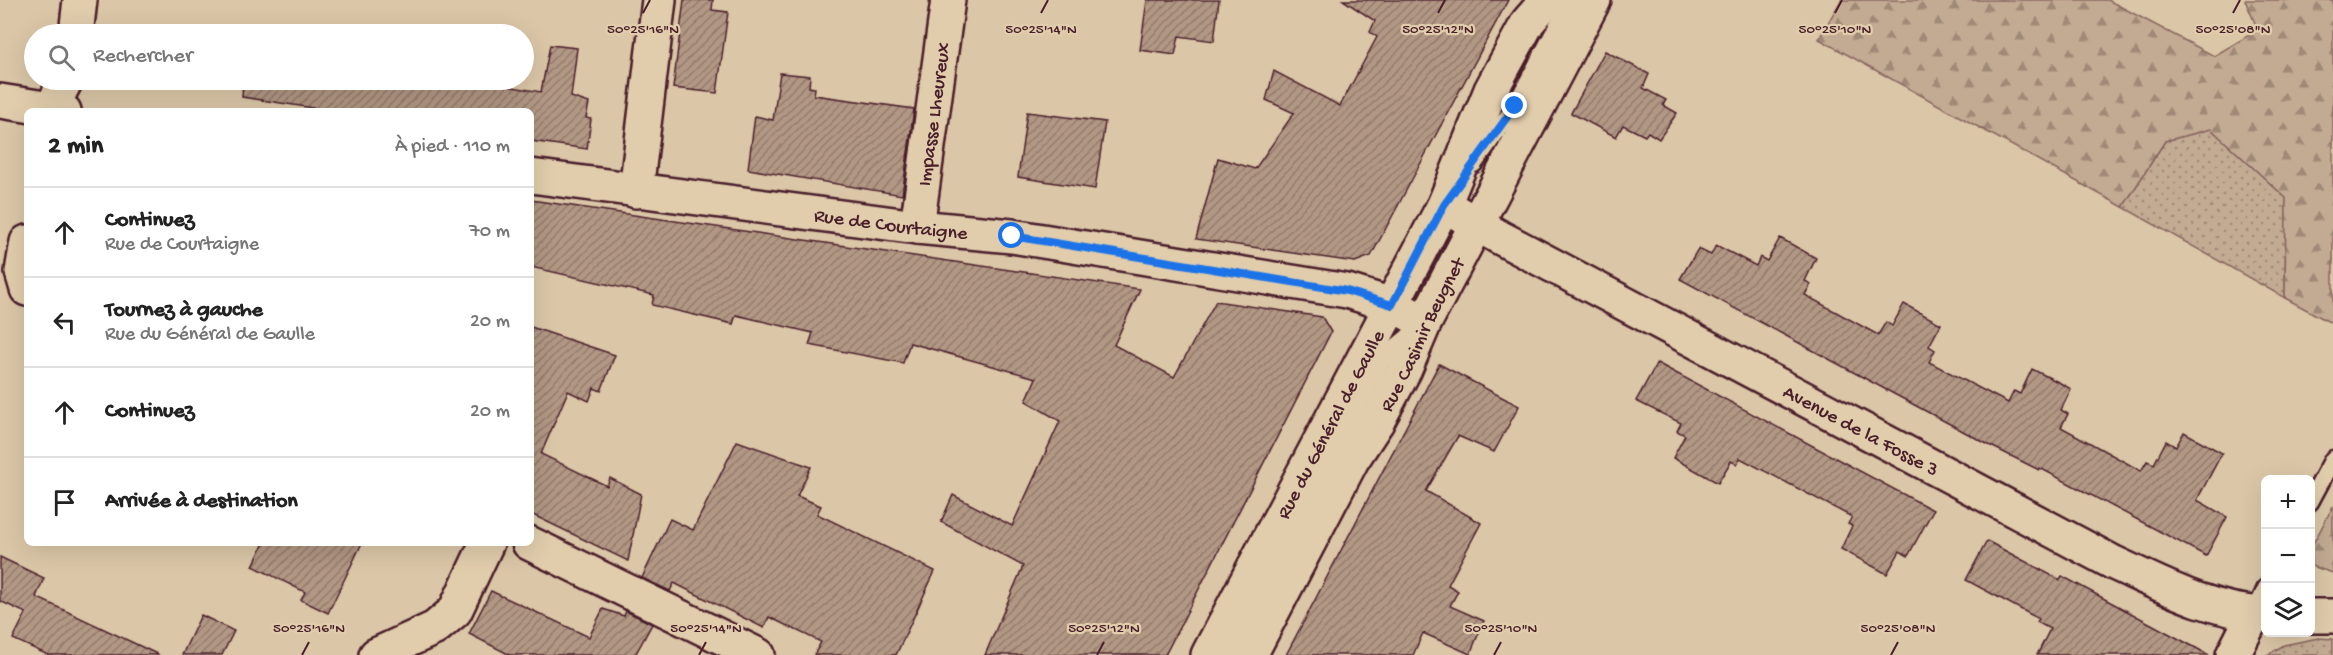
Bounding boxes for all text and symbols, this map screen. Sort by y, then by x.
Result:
text: 50°25'16"N [607,21,679,39]
text: 50°25'14"N [1005,21,1077,39]
text: 50°25'12"N [1402,21,1474,39]
text: 50°25'10"N [1799,21,1872,39]
text: 50°25'08"N [2196,21,2271,39]
search box [24,24,534,90]
icon: search [45,41,78,74]
street label: Impasse Lheureux [915,41,957,188]
text: Rechercher [93,44,193,70]
route end [1501,92,1527,118]
text: 2 min [48,132,103,163]
text: À pied · 110 m [395,136,510,159]
street label: Rue de Courtaigne [812,206,969,247]
text: Continuez [105,208,194,234]
icon: ahead [48,216,81,249]
text: 70 m [469,221,510,244]
route start [998,222,1024,248]
text: Rue de Courtaigne [105,234,259,257]
street label: Rue Casimir Beugnet [1377,253,1472,416]
text: Tournez à gauche [105,298,263,324]
icon: left [48,306,81,339]
text: 20 m [470,311,510,334]
text: Rue du Général de Gaulle [105,324,315,347]
street label: Rue du Général de Gaulle [1273,327,1392,524]
street label: Avenue de la Fosse 3 [1778,382,1942,483]
icon: ahead [48,396,81,429]
text: Continuez [105,399,194,425]
text: 20 m [470,401,510,424]
map controls [2261,475,2315,637]
button: + [2261,475,2315,529]
icon: arrive [48,486,81,519]
text: Arrivée à destination [105,489,298,515]
button: − [2261,529,2315,583]
button: layers [2261,583,2315,637]
text: 50°25'16"N [273,620,345,638]
text: 50°25'14"N [670,620,742,638]
text: 50°25'12"N [1068,620,1140,638]
text: 50°25'10"N [1465,620,1538,638]
text: 50°25'08"N [1861,620,1936,638]

